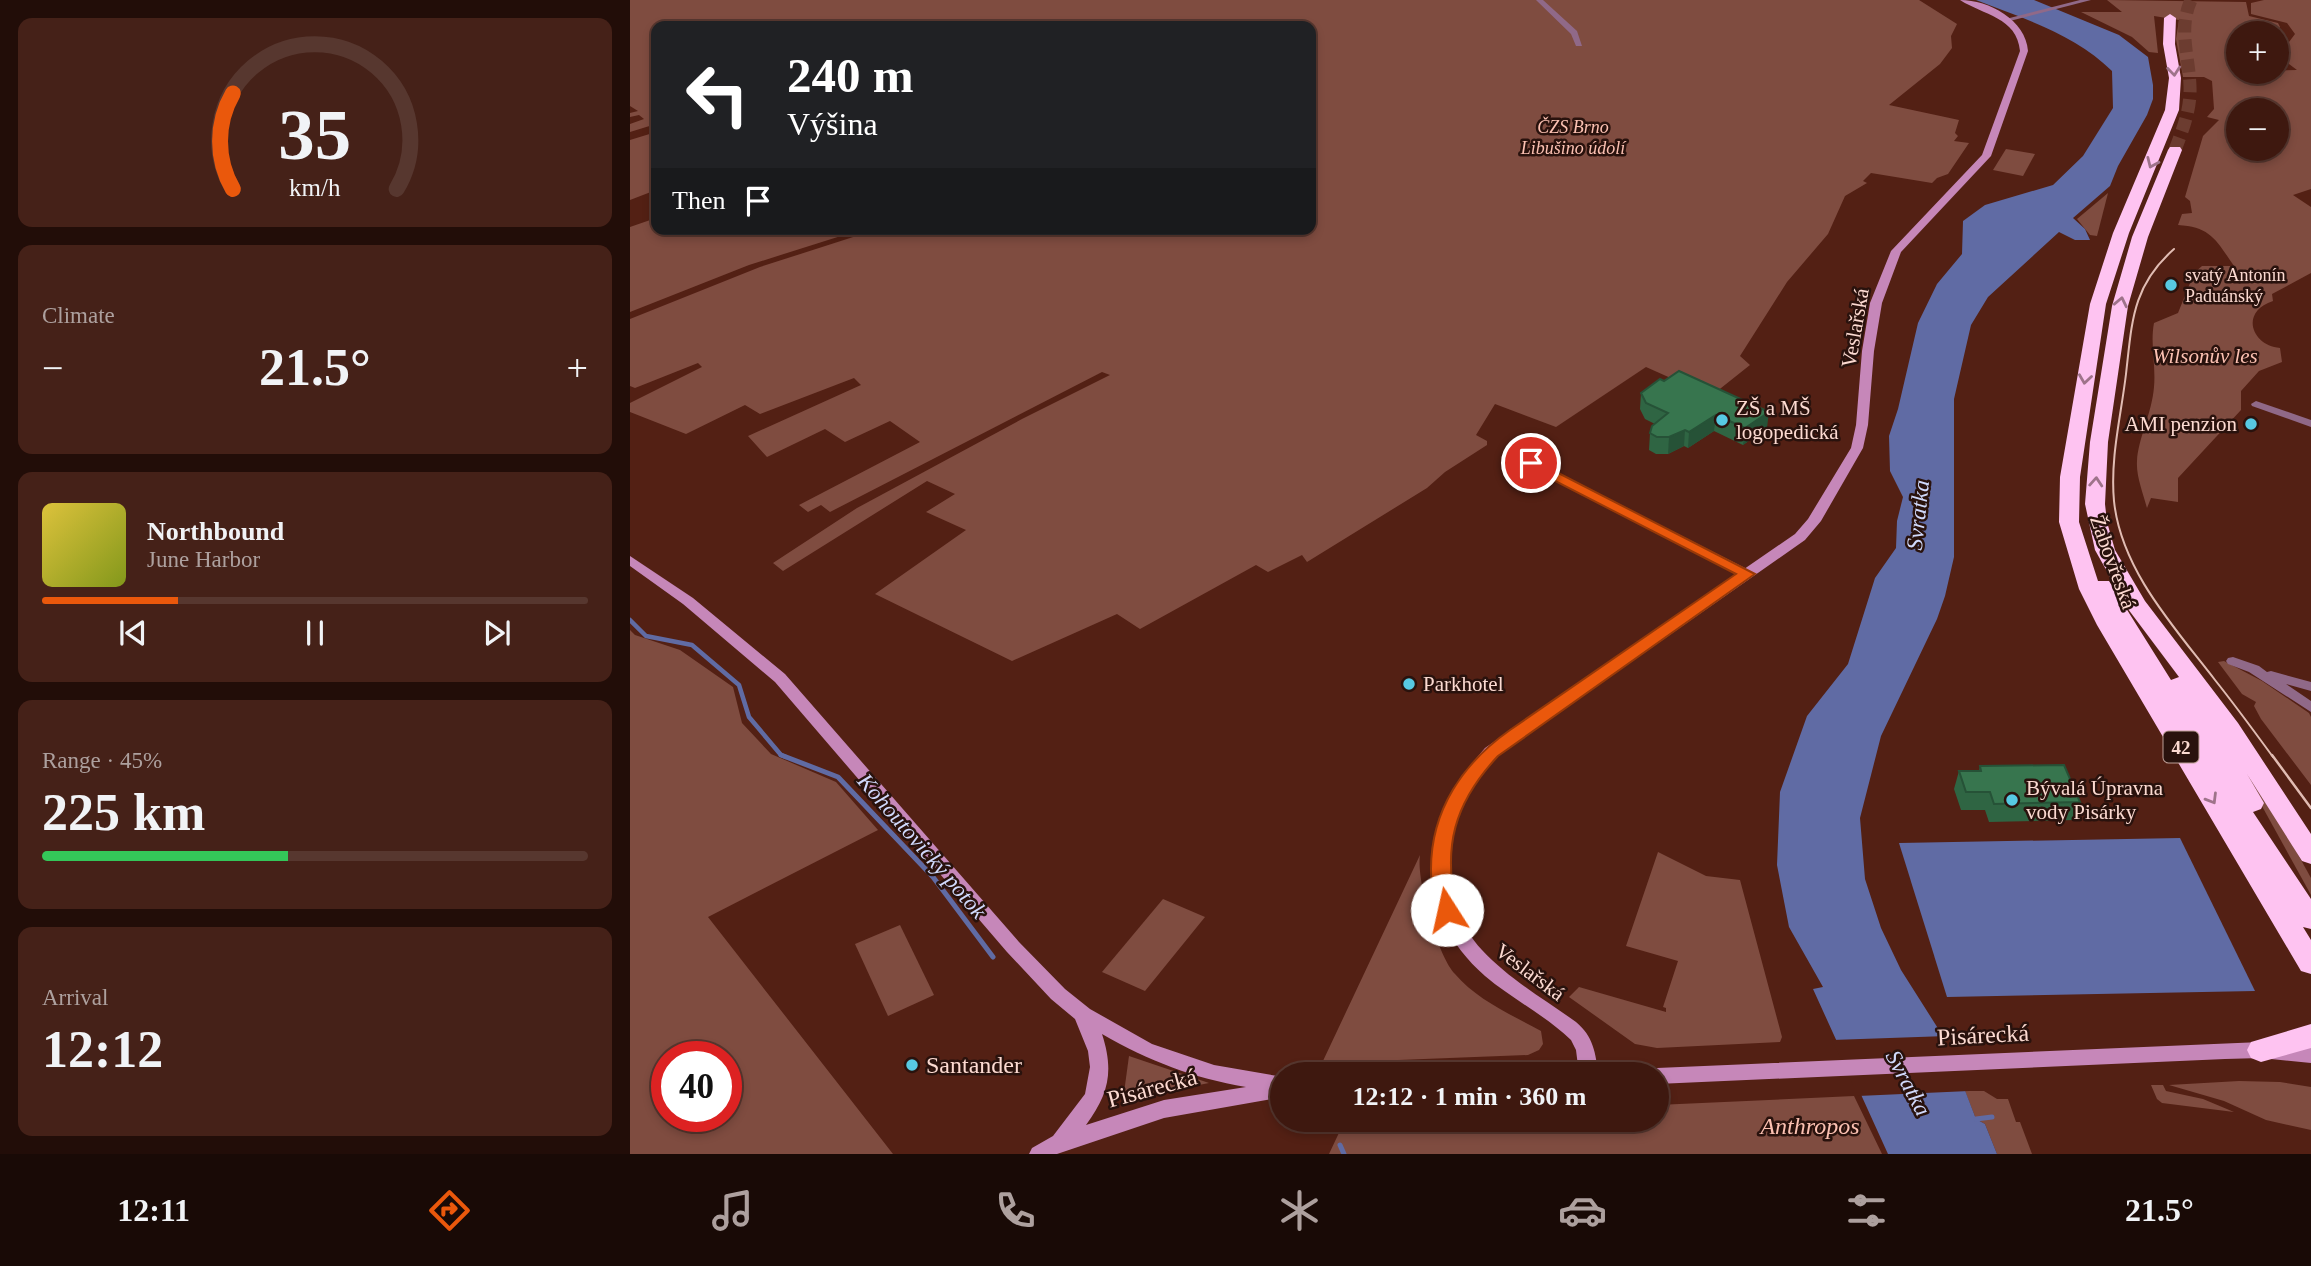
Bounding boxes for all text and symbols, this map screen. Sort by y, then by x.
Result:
map controls [2226,21,2289,161]
button: + [2226,21,2289,84]
text: 240 m [787,48,914,103]
icon: left [672,49,763,140]
one-way arrow [2166,66,2181,77]
text: 35 [279,94,351,175]
button: − [2226,98,2289,161]
text: Výšina [787,106,878,142]
park label: ČZS Brno Libušino údolí [1520,116,1627,158]
one-way arrow [2146,156,2160,168]
text: km/h [289,173,341,200]
icon: arrive [739,182,777,220]
text: Then [672,186,725,215]
place label: svatý Antonín Paduánský [2185,265,2286,306]
marker: svatý Antonín Paduánský [2163,277,2179,293]
street label: Veslařská [1836,286,1874,370]
one-way arrow [2112,296,2127,308]
text: Climate [42,303,115,328]
text: 21.5° [259,339,371,396]
park label: Wilsonův les [2152,344,2258,368]
text: − [42,347,63,389]
text: + [567,347,588,389]
one-way arrow [2077,373,2092,385]
place label: ZŠ a MŠ logopedická [1736,396,1839,444]
marker: ZŠ a MŠ logopedická [1714,412,1730,428]
place label: AMI penzion [2124,412,2237,436]
marker: AMI penzion [2243,416,2259,432]
pin [1501,433,1561,493]
icon: arrive [1512,444,1550,482]
one-way arrow [2088,477,2103,488]
water label: Svratka [1902,479,1934,551]
street label: Žabovřeská [2085,512,2141,613]
text: Northbound [147,517,284,546]
text: June Harbor [147,547,260,572]
icon: previous [114,614,152,652]
icon: pause [296,614,334,652]
icon: next [478,614,516,652]
place label: Parkhotel [1423,672,1504,696]
marker: Parkhotel [1401,676,1417,692]
road number: 42 [2164,732,2198,762]
text: Range · 45% [42,748,162,773]
water label: Kohoutovický potok [852,768,992,924]
place label: Bývalá Úpravna vody Pisárky [2026,776,2164,824]
text: 225 km [42,784,205,841]
one-way arrow [2204,791,2217,804]
marker: Bývalá Úpravna vody Pisárky [2004,792,2020,808]
position arrow [1410,873,1484,947]
street label: Veslařská [1491,938,1570,1006]
text: Arrival [42,985,108,1010]
street label: Pisárecká [1936,1020,2030,1050]
text: 12:12 [42,1021,163,1078]
speed limit sign: 40 [651,1041,742,1132]
water label: Svratka [1880,1046,1936,1120]
place label: Santander [926,1052,1022,1078]
marker: Santander [904,1057,920,1073]
street label: Pisárecká [1104,1063,1200,1112]
text: 12:12 · 1 min · 360 m [1353,1082,1587,1111]
park label: Anthropos [1758,1113,1860,1139]
icon: directions [425,1186,474,1235]
icon: music [708,1186,757,1235]
icon: phone [991,1186,1040,1235]
icon: climate [1275,1186,1324,1235]
icon: car [1558,1186,1607,1235]
icon: filters [1842,1186,1891,1235]
text: 12:11 [117,1192,190,1228]
text: 21.5° [2125,1192,2194,1228]

